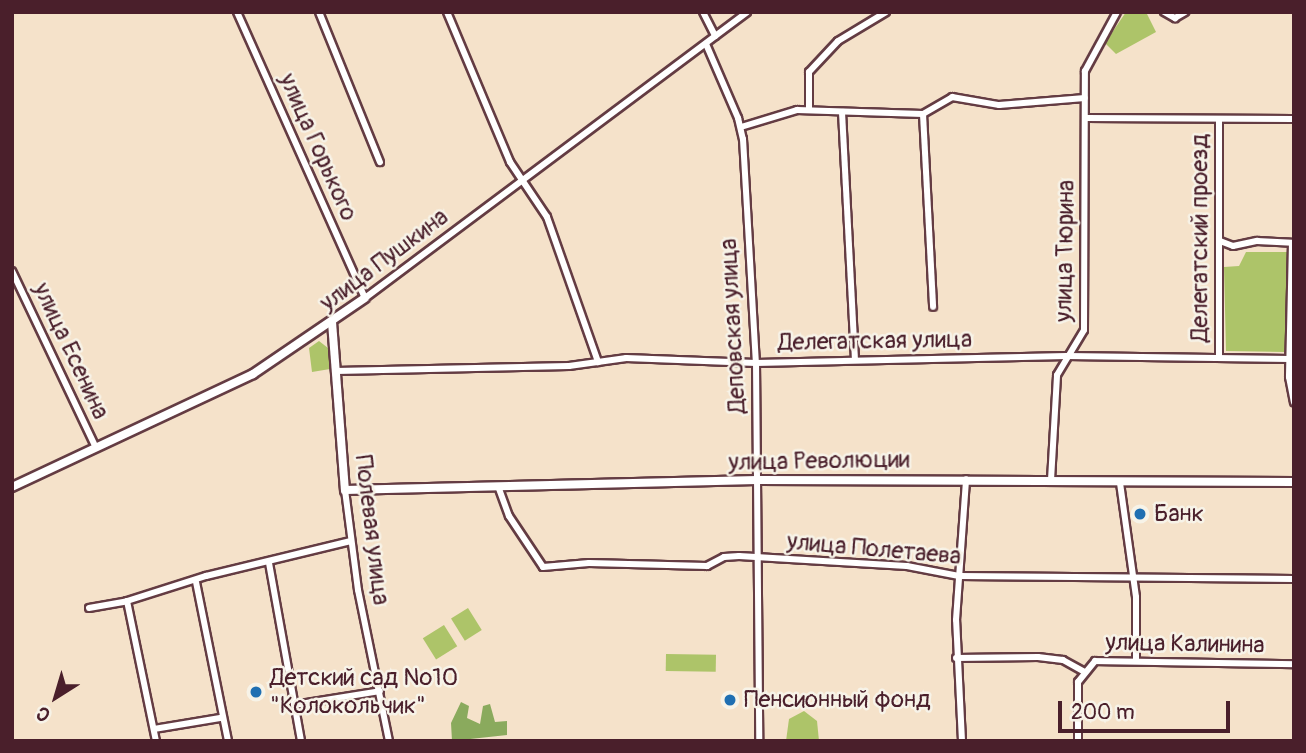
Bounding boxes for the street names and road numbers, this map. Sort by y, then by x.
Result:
street label: улица Горького [273,69,363,225]
street label: Делегатский проезд [1186,134,1214,342]
street label: улица Тюрина [1049,180,1081,322]
street label: улица Пушкина [314,203,454,317]
street label: Деповская улица [714,238,752,414]
street label: улица Есенина [27,278,115,424]
street label: Делегатская улица [778,325,972,357]
street label: улица Революции [728,445,910,477]
street label: Полевая улица [349,453,395,607]
street label: улица Полетаева [786,527,962,571]
street label: улица Калинина [1105,628,1265,660]

